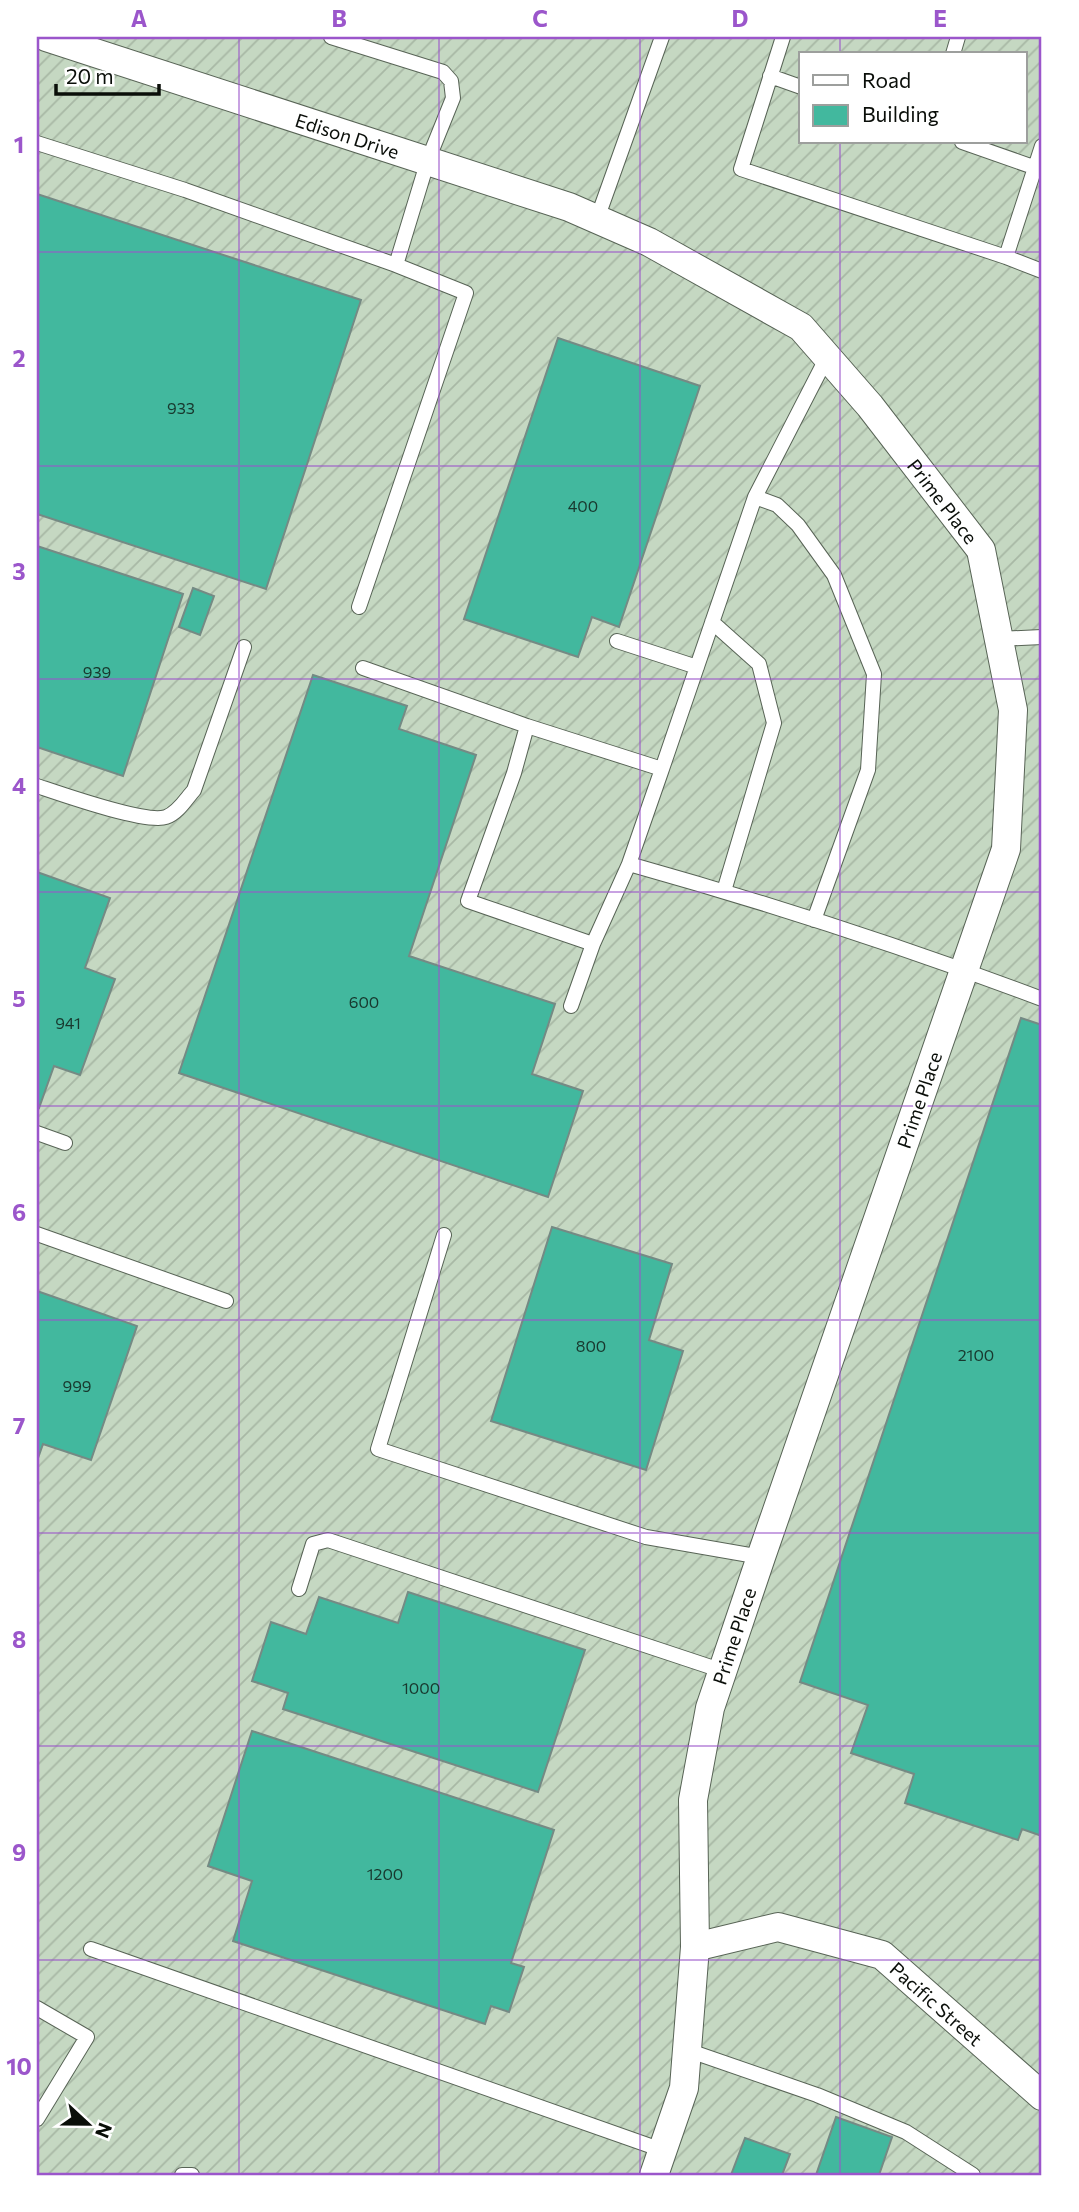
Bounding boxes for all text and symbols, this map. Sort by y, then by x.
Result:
text: A [131,4,148,32]
text: B [331,4,347,32]
text: C [532,4,548,32]
text: D [732,4,749,32]
text: E [933,4,947,32]
scale bar [56,52,159,96]
legend [799,52,1026,144]
text: 20 m [66,63,114,88]
text: Road [862,67,911,92]
text: Building [862,101,939,126]
street label: Edison Drive [293,107,402,163]
text: 1 [14,130,24,158]
text: 2 [12,344,26,372]
house number: 933 [167,398,195,417]
street label: Prime Place [903,454,983,548]
house number: 400 [568,496,598,515]
text: 3 [12,557,26,585]
house number: 939 [83,662,111,681]
text: 4 [12,771,26,799]
text: 5 [12,984,26,1012]
house number: 600 [349,992,379,1011]
house number: 941 [55,1013,81,1032]
street label: Prime Place [892,1049,946,1151]
text: 6 [12,1198,26,1226]
house number: 800 [576,1336,606,1355]
house number: 2100 [958,1345,994,1364]
house number: 999 [62,1376,92,1395]
text: 7 [13,1411,25,1439]
street label: Prime Place [707,1585,761,1687]
text: 8 [12,1625,26,1653]
house number: 1000 [402,1678,440,1697]
text: 9 [12,1838,26,1866]
house number: 1200 [367,1864,403,1883]
street label: Pacific Street [886,1956,988,2050]
text: 10 [6,2052,32,2080]
north arrow [52,2090,122,2160]
text: N [91,2120,118,2141]

